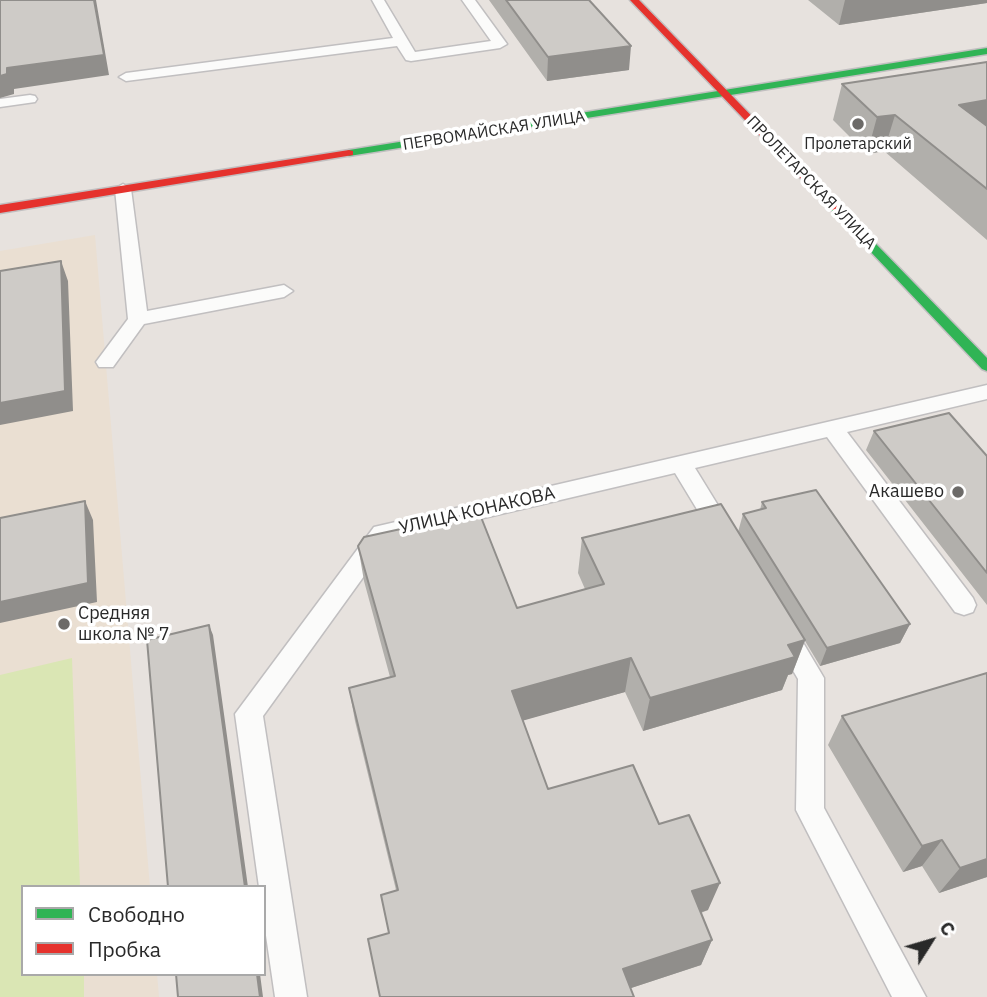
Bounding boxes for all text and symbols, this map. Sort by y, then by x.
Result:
street label: ПЕРВОМАЙСКАЯ УЛИЦА [402,107,586,155]
street label: ПРОЛЕТАРСКАЯ УЛИЦА [742,112,880,254]
marker: Пролетарский [850,116,866,132]
place label: Пролетарский [804,134,912,154]
place label: Акашево [869,481,944,503]
street label: УЛИЦА КОНАКОВА [397,483,557,539]
marker: Акашево [950,484,966,500]
place label: Средняя школа № 7 [78,603,170,646]
marker: Средняя школа № 7 [56,616,72,632]
legend [21,885,266,976]
text: Свободно [88,900,185,928]
north arrow [896,906,966,976]
text: С [934,916,961,941]
text: Пробка [88,935,161,963]

